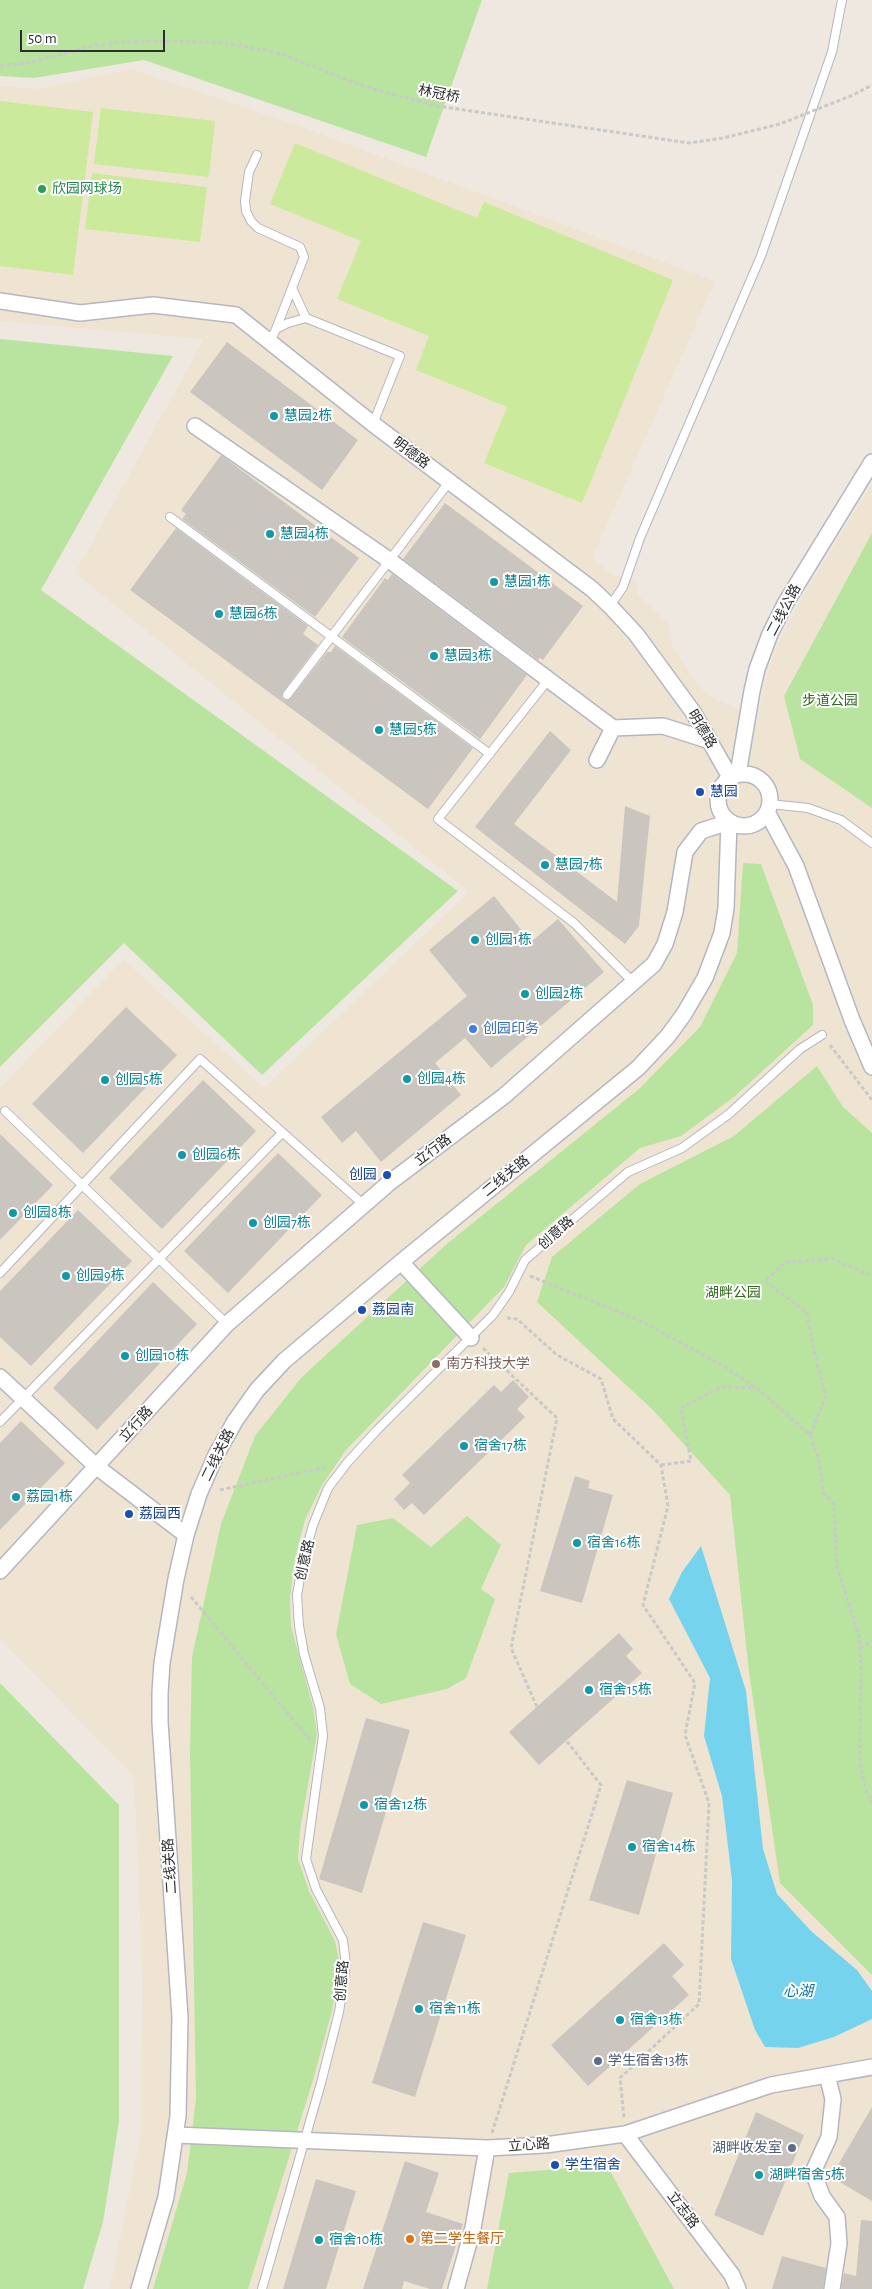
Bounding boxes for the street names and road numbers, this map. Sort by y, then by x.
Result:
street label: 林冠桥 [417,82,461,106]
street label: 明德路 [389,434,433,472]
street label: 二线公路 [763,581,805,639]
street label: 明德路 [684,707,720,751]
street label: 立行路 [411,1131,455,1169]
street label: 二线关路 [479,1152,533,1200]
street label: 创意路 [535,1213,577,1253]
street label: 立行路 [116,1403,156,1445]
street label: 二线关路 [198,1426,238,1484]
street label: 创意路 [292,1538,318,1582]
street label: 二线关路 [160,1837,180,1895]
street label: 创意路 [332,1959,352,2003]
street label: 立心路 [507,2135,551,2155]
street label: 立志路 [664,2188,702,2232]

